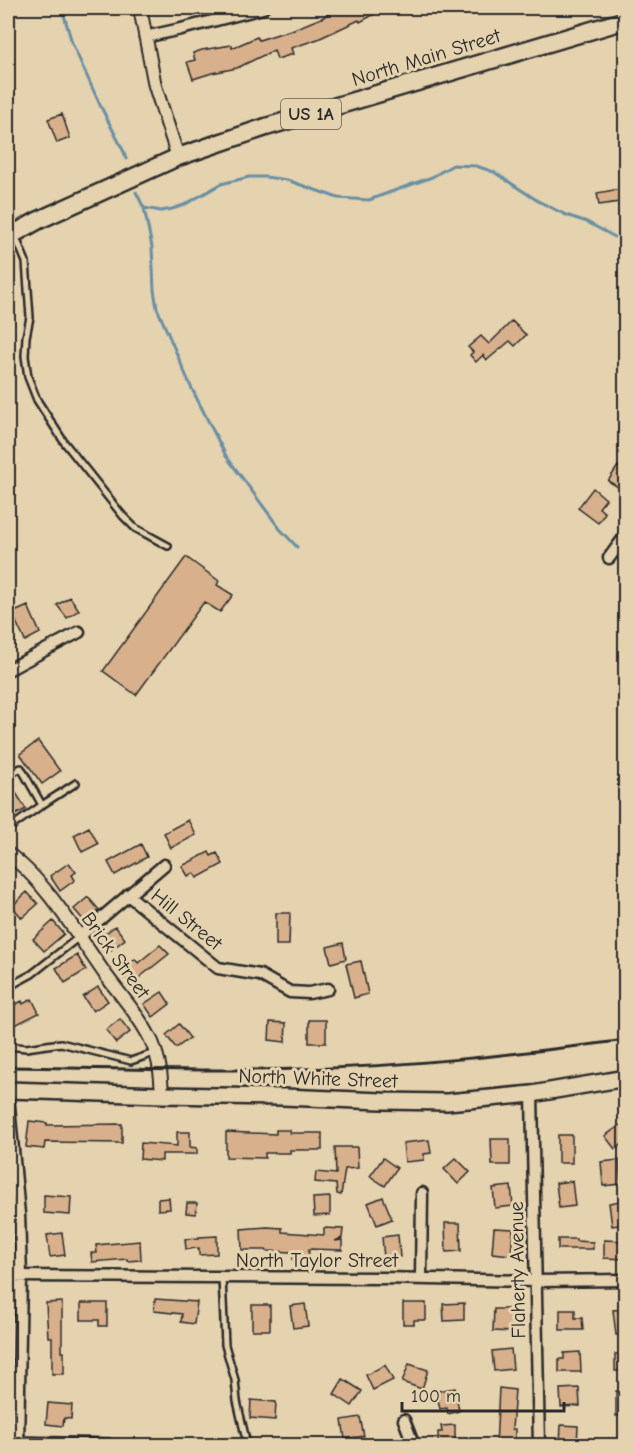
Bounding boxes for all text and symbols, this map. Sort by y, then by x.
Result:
street label: North Main Street [349,24,504,91]
road number: US 1A [281,99,341,129]
street label: Hill Street [147,884,228,956]
street label: Brick Street [77,908,155,1004]
street label: North White Street [238,1064,399,1093]
street label: Flaherty Avenue [505,1201,530,1339]
street label: North Taylor Street [236,1249,399,1272]
scale bar [402,1375,564,1413]
text: 100 m [411,1386,461,1407]

